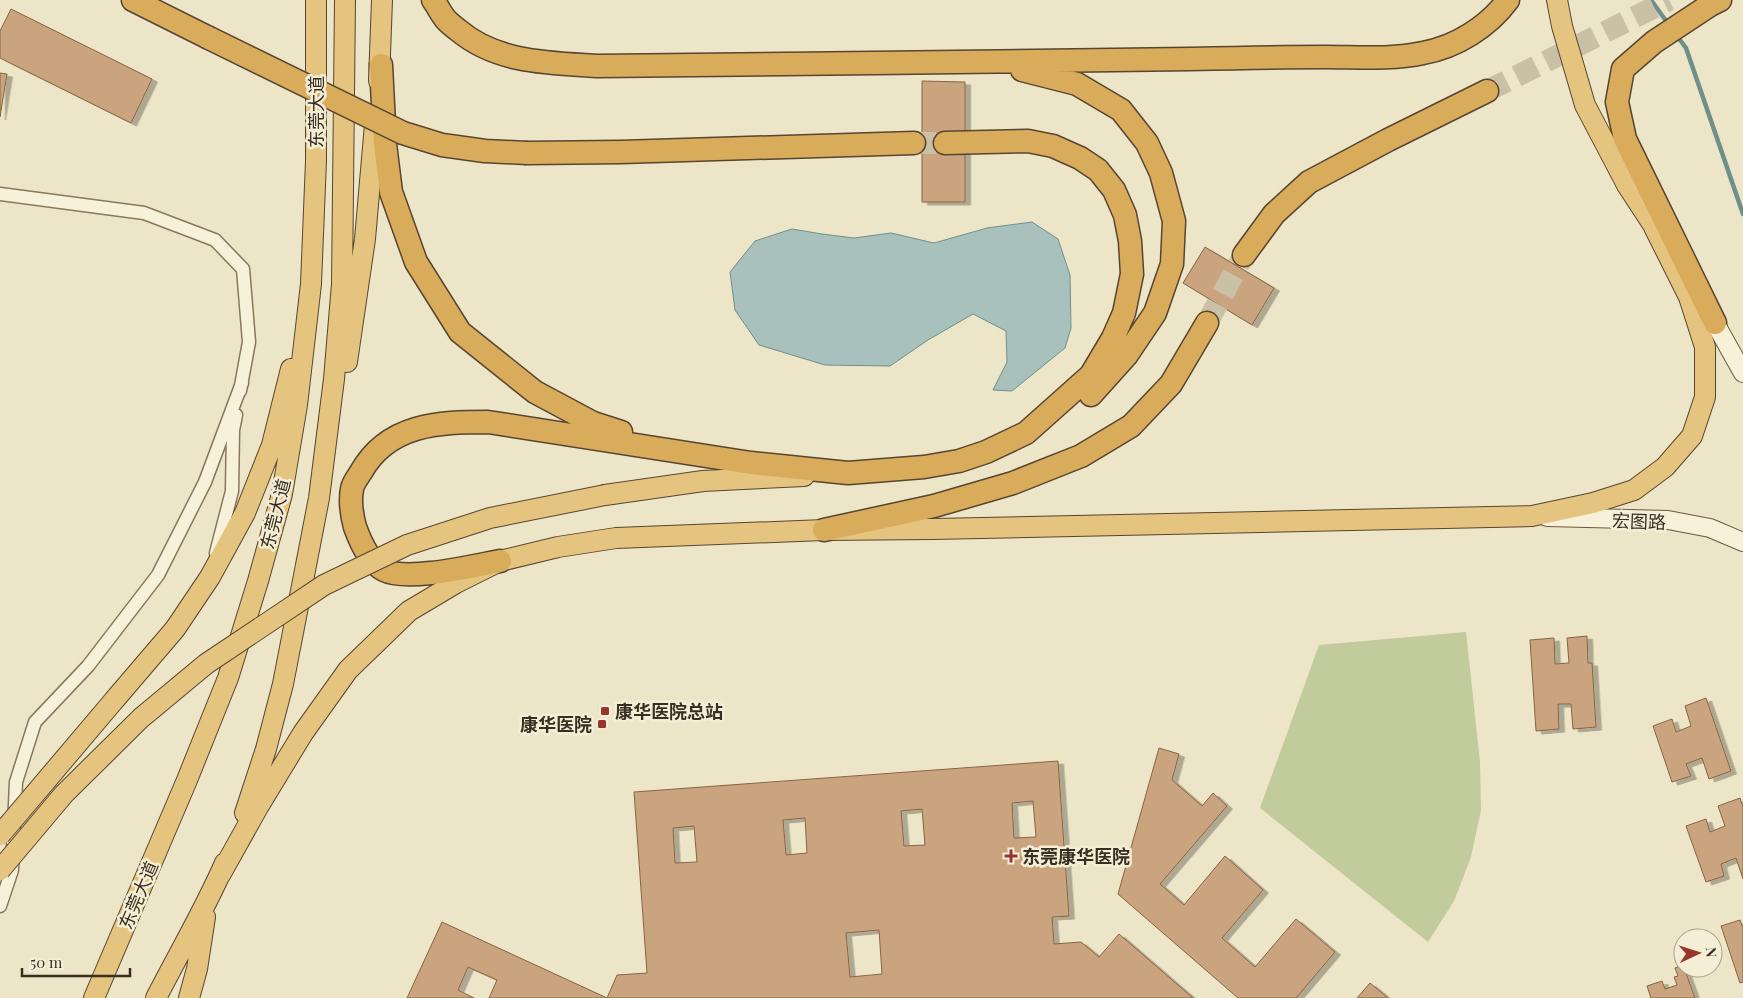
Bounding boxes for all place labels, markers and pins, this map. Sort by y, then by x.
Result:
place label: 康华医院总站 [615,699,723,723]
marker: 康华医院总站 [599,705,611,717]
place label: 康华医院 [520,712,592,736]
marker: 康华医院 [596,718,608,730]
place label: 东莞康华医院 [1022,844,1130,868]
marker: 东莞康华医院 [1004,849,1018,863]

